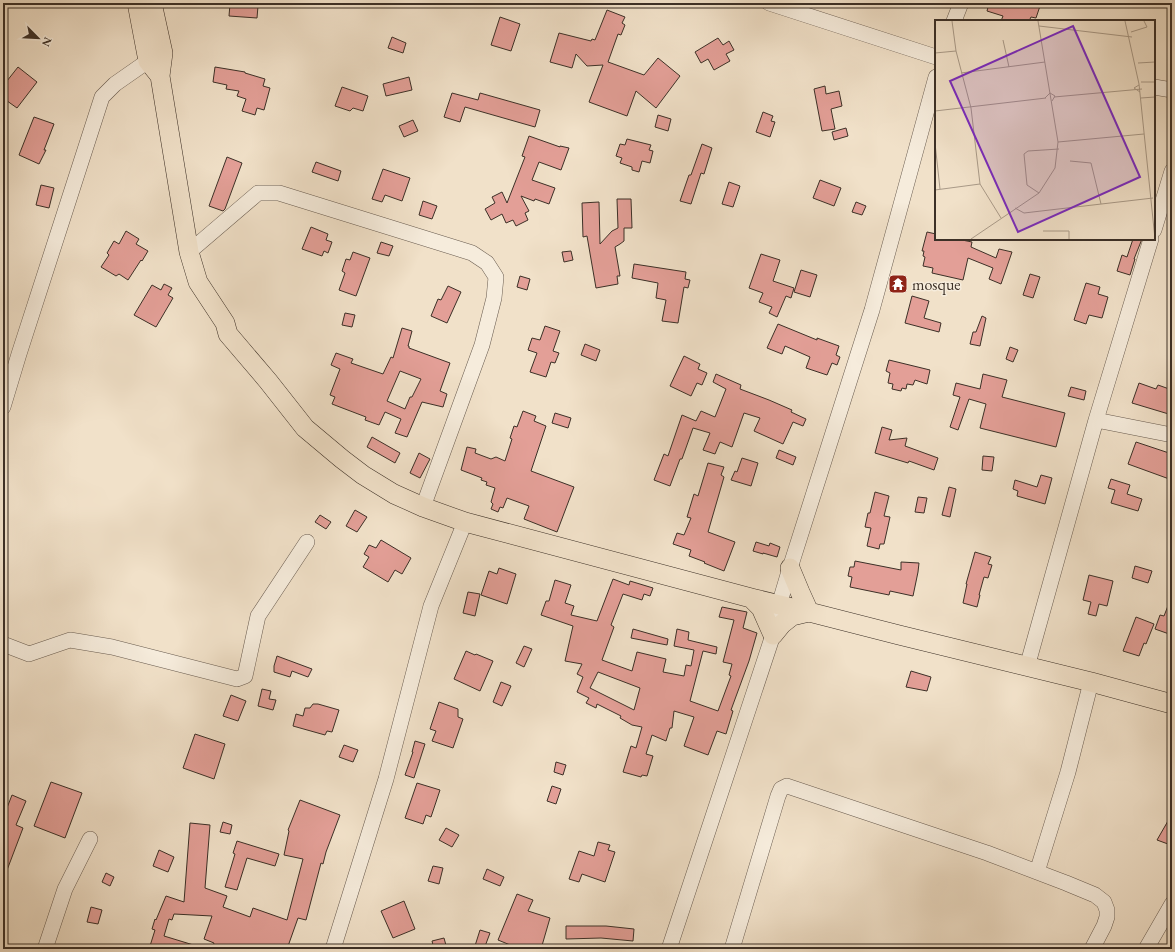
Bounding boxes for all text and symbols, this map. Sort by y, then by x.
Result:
north arrow [18,18,58,58]
inset map [935,20,1155,240]
text: N [39,35,55,49]
temple icon: mosque [887,273,909,295]
place label: mosque [912,274,961,295]

